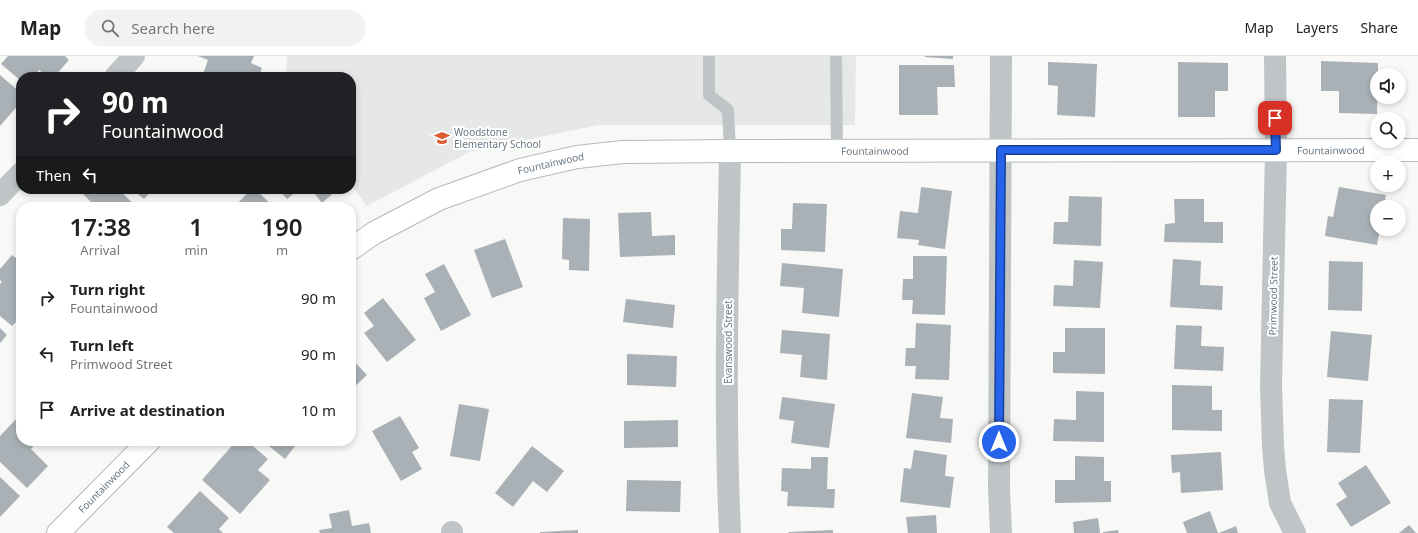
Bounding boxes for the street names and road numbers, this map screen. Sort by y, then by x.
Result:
street label: Fountainwood [1297,143,1365,157]
street label: Fountainwood [841,144,909,158]
street label: Fountainwood [516,149,585,177]
street label: Primwood Street [1265,256,1281,335]
street label: Evanswood Street [721,300,735,384]
street label: Fountainwood [75,458,133,516]

